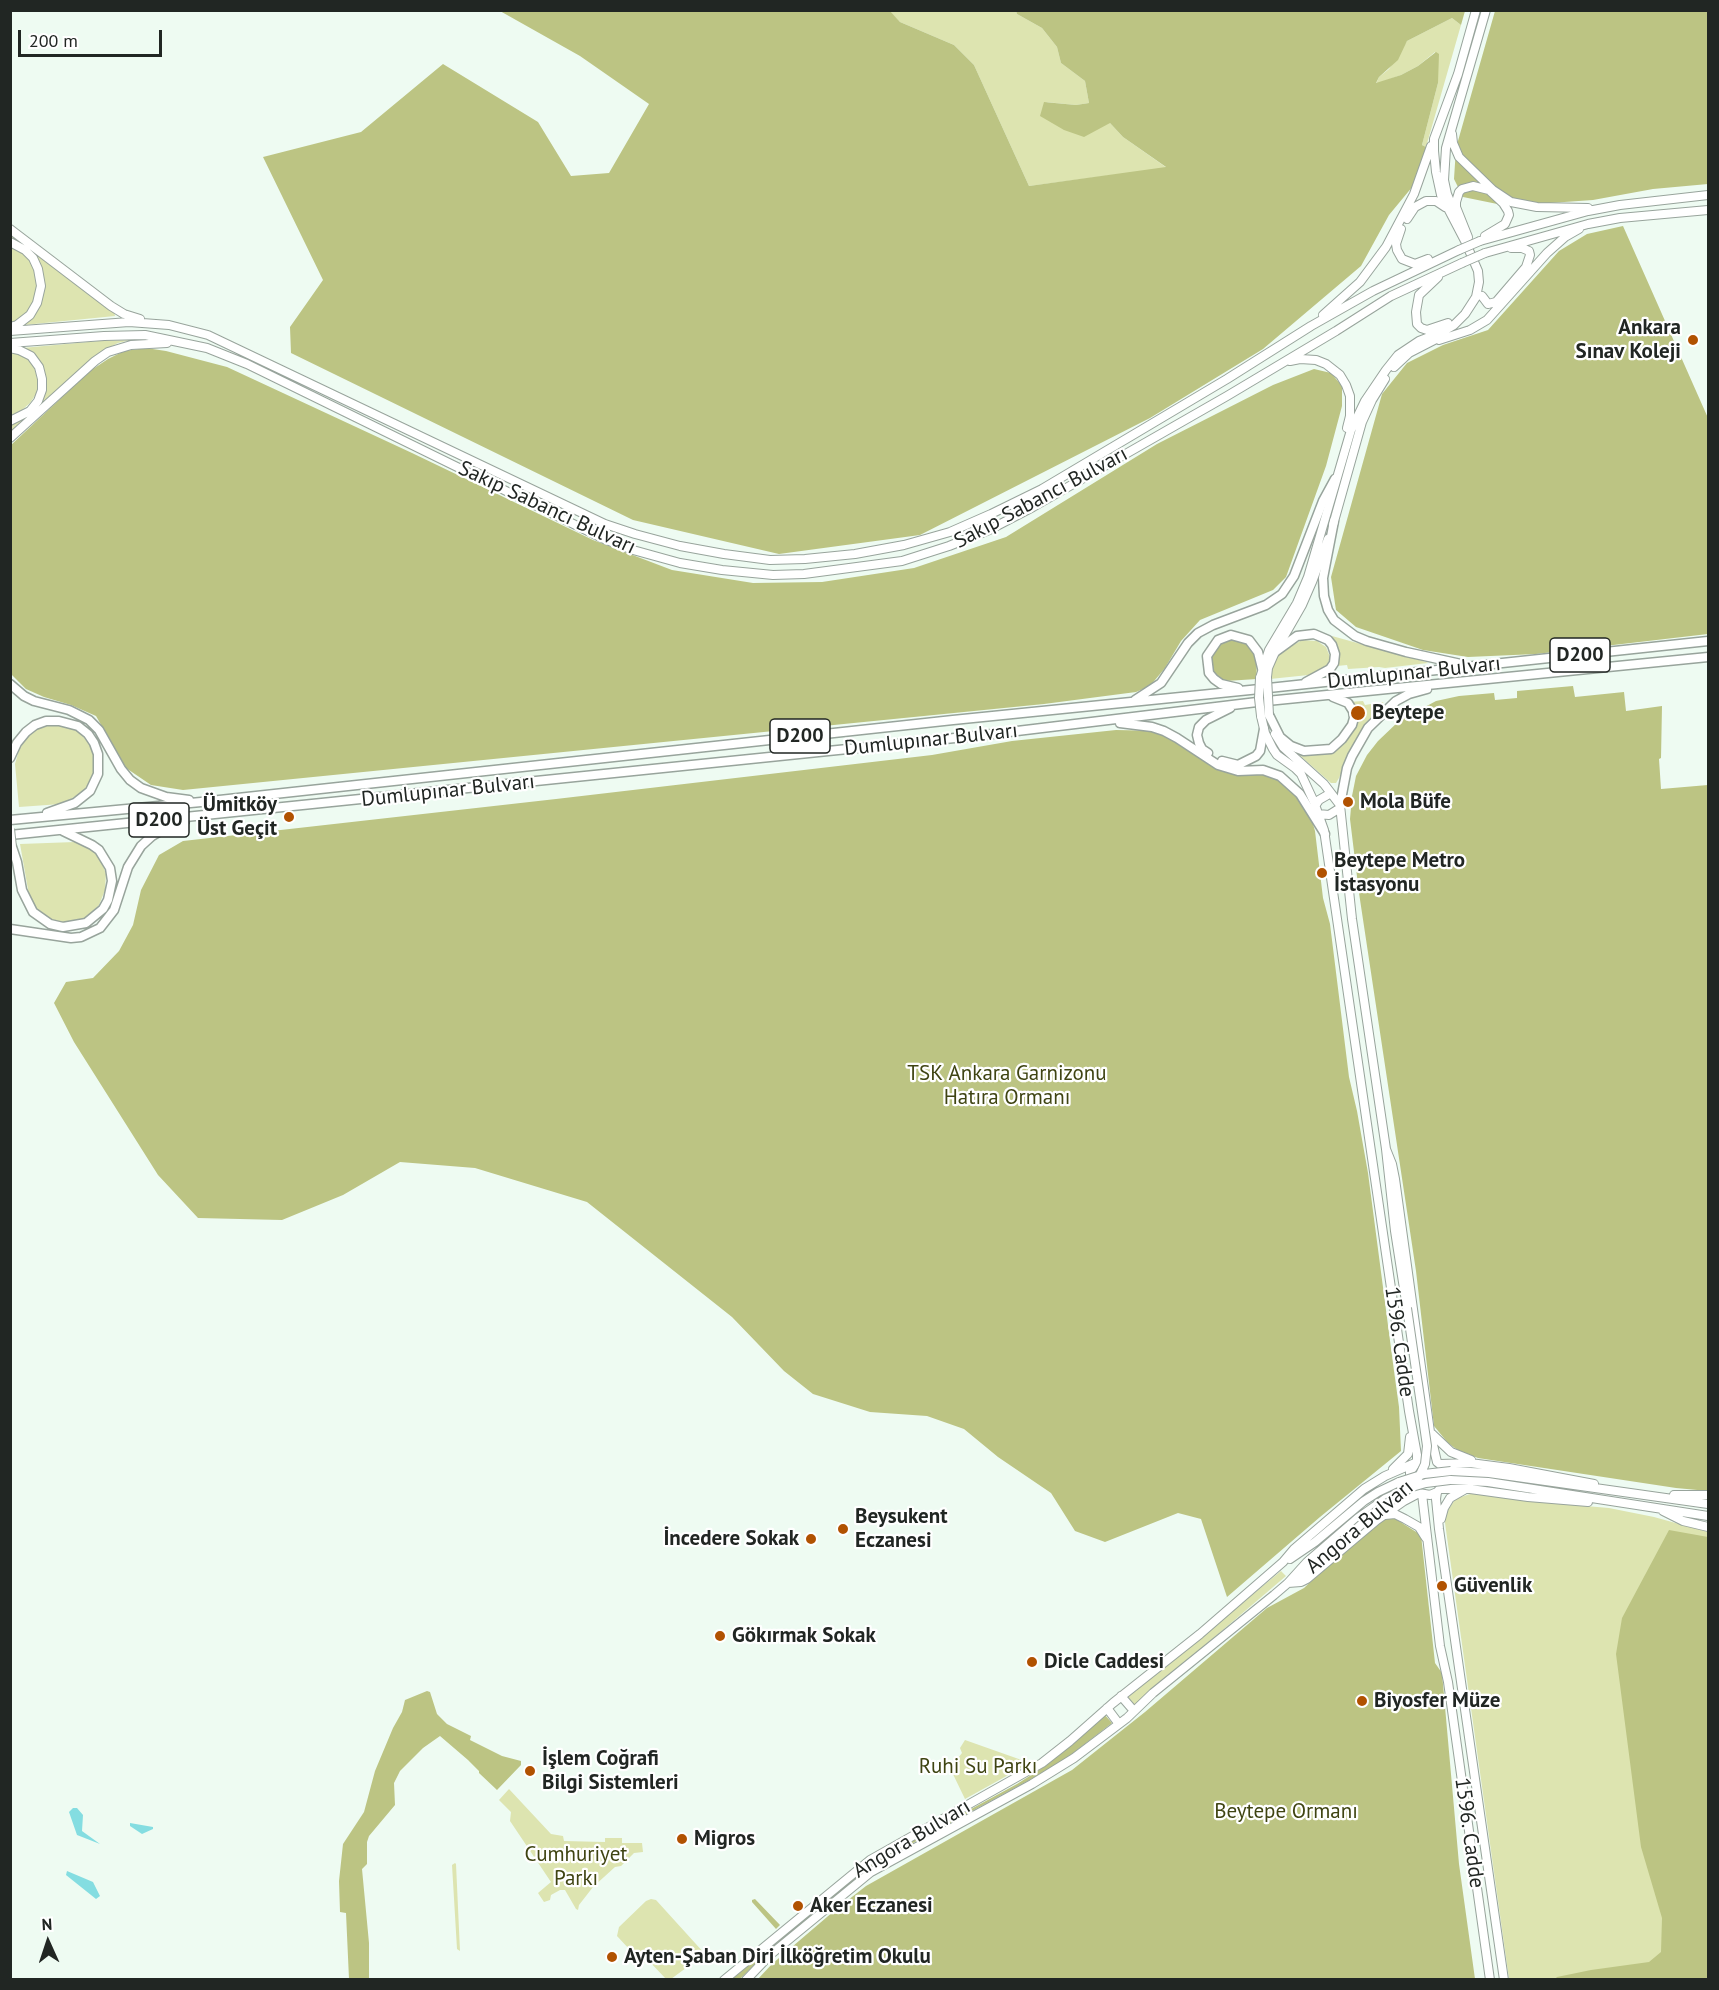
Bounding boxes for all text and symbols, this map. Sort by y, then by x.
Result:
scale bar [21,18,165,56]
text: 200 m [29,29,78,52]
place label: Ankara Sınav Koleji [1576,315,1681,365]
marker: Ankara Sınav Koleji [1686,333,1700,347]
street label: Sakıp Sabancı Bulvarı [950,442,1132,554]
street label: Sakıp Sabancı Bulvarı [454,456,640,560]
road number: D200 [1550,638,1610,672]
street label: Dumlupınar Bulvarı [1326,651,1502,695]
place label: Beytepe [1372,700,1444,726]
marker: Beytepe [1349,704,1367,722]
street label: Dumlupınar Bulvarı [843,718,1019,762]
road number: D200 [770,719,830,753]
street label: Dumlupınar Bulvarı [360,769,536,813]
place label: Mola Büfe [1360,789,1451,815]
place label: Ümitköy Üst Geçit [197,792,277,842]
marker: Mola Büfe [1341,795,1355,809]
road number: D200 [129,803,189,837]
marker: Ümitköy Üst Geçit [282,810,296,824]
place label: Beytepe Metro İstasyonu [1334,848,1465,898]
marker: Beytepe Metro İstasyonu [1315,866,1329,880]
park label: TSK Ankara Garnizonu Hatıra Ormanı [907,1061,1107,1111]
street label: 1596. Cadde [1379,1285,1419,1399]
street label: Angora Bulvarı [1301,1475,1419,1579]
place label: Beysukent Eczanesi [855,1504,947,1554]
marker: Beysukent Eczanesi [836,1522,850,1536]
place label: İncedere Sokak [663,1526,799,1552]
marker: İncedere Sokak [804,1532,818,1546]
place label: Güvenlik [1454,1573,1532,1599]
marker: Güvenlik [1435,1579,1449,1593]
place label: Gökırmak Sokak [732,1623,876,1649]
marker: Gökırmak Sokak [713,1629,727,1643]
place label: Dicle Caddesi [1044,1649,1164,1675]
marker: Dicle Caddesi [1025,1655,1039,1669]
place label: Biyosfer Müze [1374,1688,1500,1714]
marker: Biyosfer Müze [1355,1694,1369,1708]
place label: İşlem Coğrafi Bilgi Sistemleri [542,1746,679,1796]
park label: Ruhi Su Parkı [919,1754,1037,1780]
marker: İşlem Coğrafi Bilgi Sistemleri [523,1764,537,1778]
street label: 1596. Cadde [1449,1776,1489,1890]
street label: Angora Bulvarı [849,1794,975,1884]
park label: Beytepe Ormanı [1214,1799,1358,1825]
place label: Migros [694,1826,755,1852]
marker: Migros [675,1832,689,1846]
park label: Cumhuriyet Parkı [525,1842,627,1892]
place label: Aker Eczanesi [810,1893,933,1919]
marker: Aker Eczanesi [791,1899,805,1913]
north arrow [18,1912,78,1972]
text: N [41,1914,53,1934]
place label: Ayten-Şaban Diri İlköğretim Okulu [624,1944,931,1970]
marker: Ayten-Şaban Diri İlköğretim Okulu [605,1950,619,1964]

